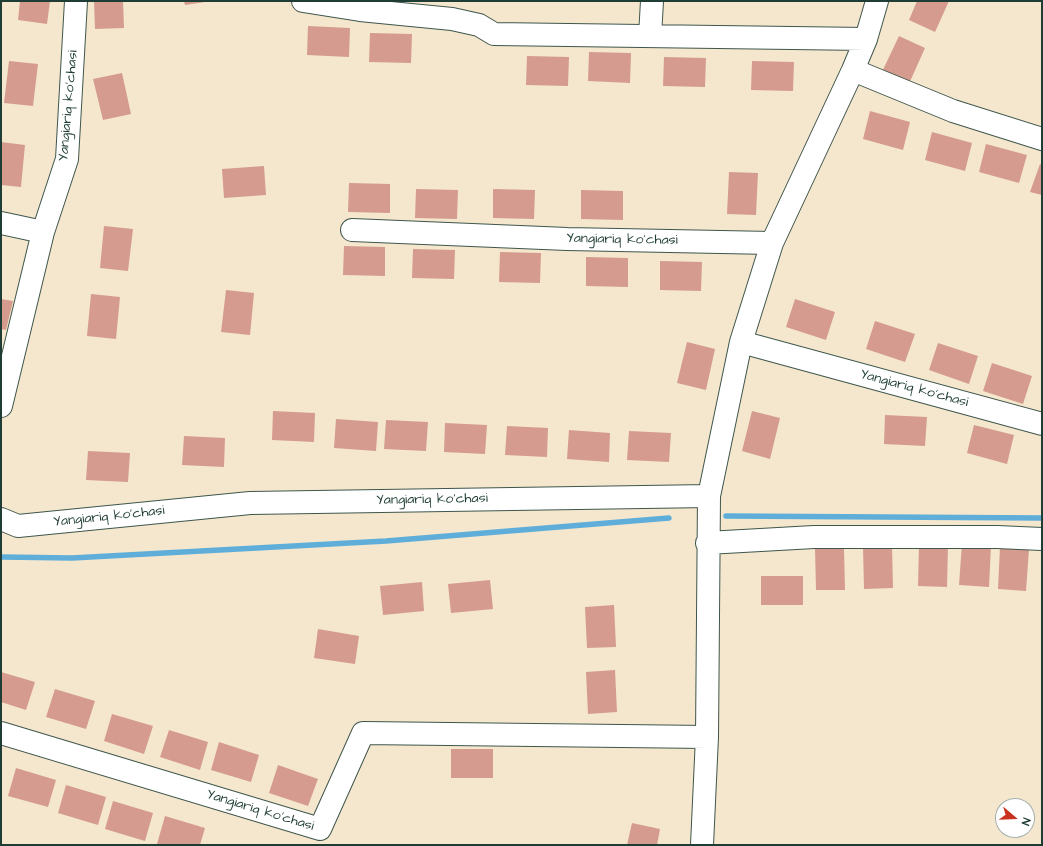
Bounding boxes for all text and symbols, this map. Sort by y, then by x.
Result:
street label: Yangiariq ko'chasi [56,50,82,162]
street label: Yangiariq ko'chasi [566,231,678,249]
street label: Yangiariq ko'chasi [858,366,970,412]
street label: Yangiariq ko'chasi [376,491,488,509]
street label: Yangiariq ko'chasi [53,503,165,531]
street label: Yangiariq ko'chasi [204,787,316,835]
north arrow [995,798,1035,838]
text: N [1018,816,1034,827]

